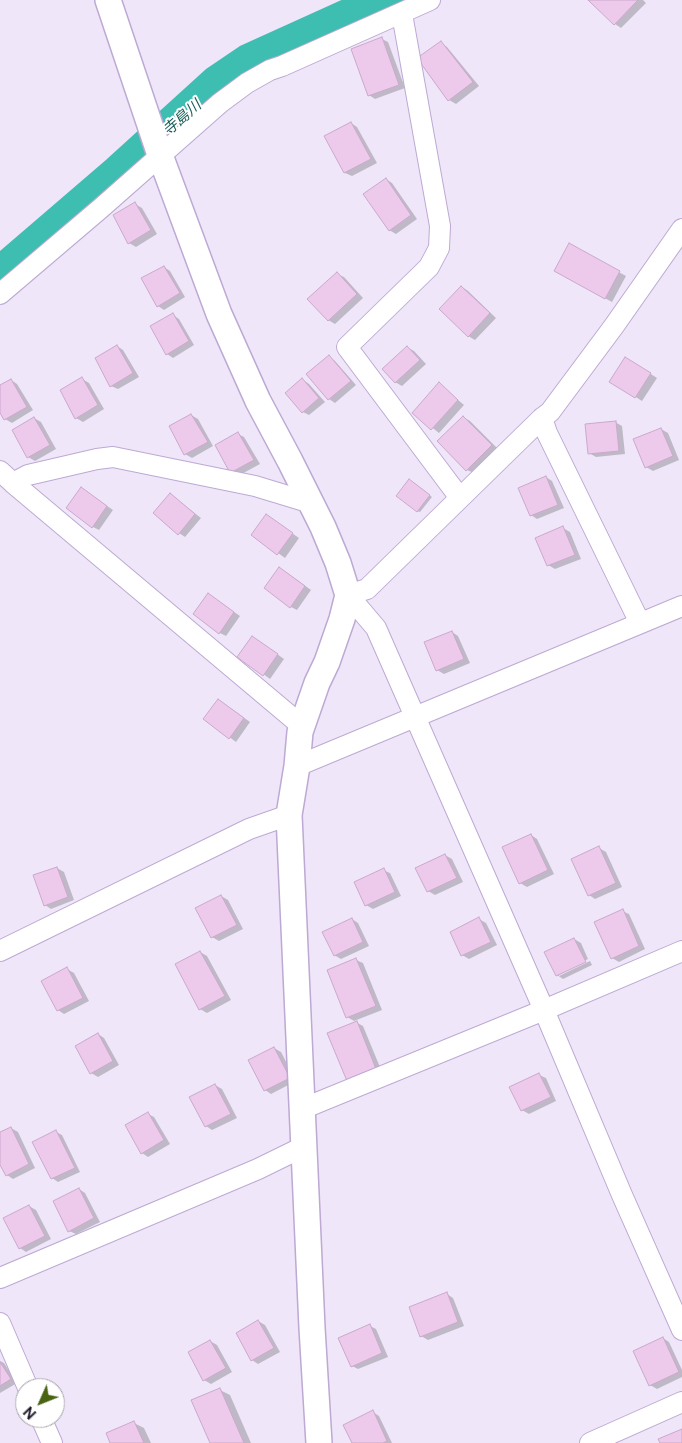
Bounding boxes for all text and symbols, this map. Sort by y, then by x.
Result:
water label: 寺島川 [159,96,205,140]
north arrow [15,1378,65,1428]
text: N [20,1403,39,1422]

